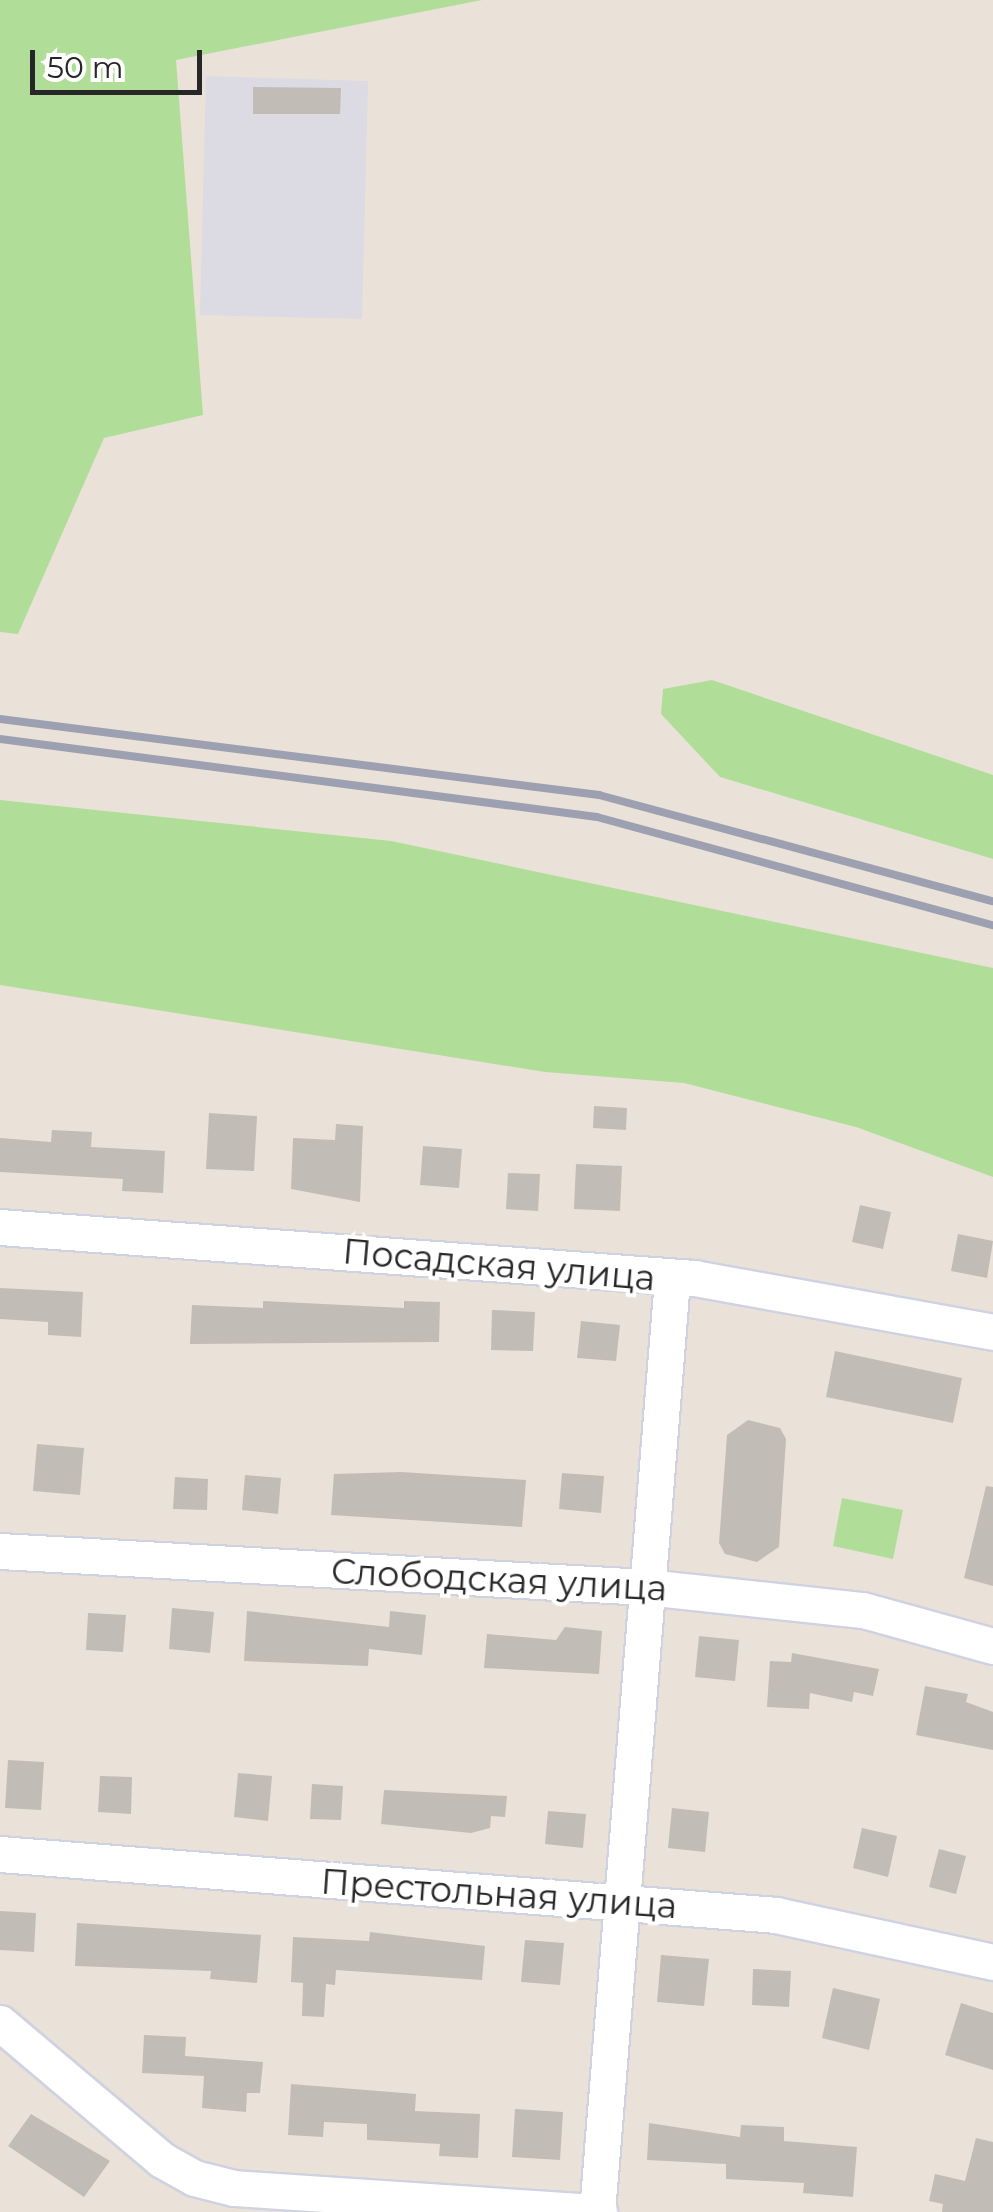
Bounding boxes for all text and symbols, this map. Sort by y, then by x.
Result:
scale bar [35,30,208,92]
text: 50 m [47,49,124,86]
street label: Посадская улица [341,1230,657,1300]
street label: Слободская улица [330,1550,668,1610]
street label: Престольная улица [319,1861,679,1927]

